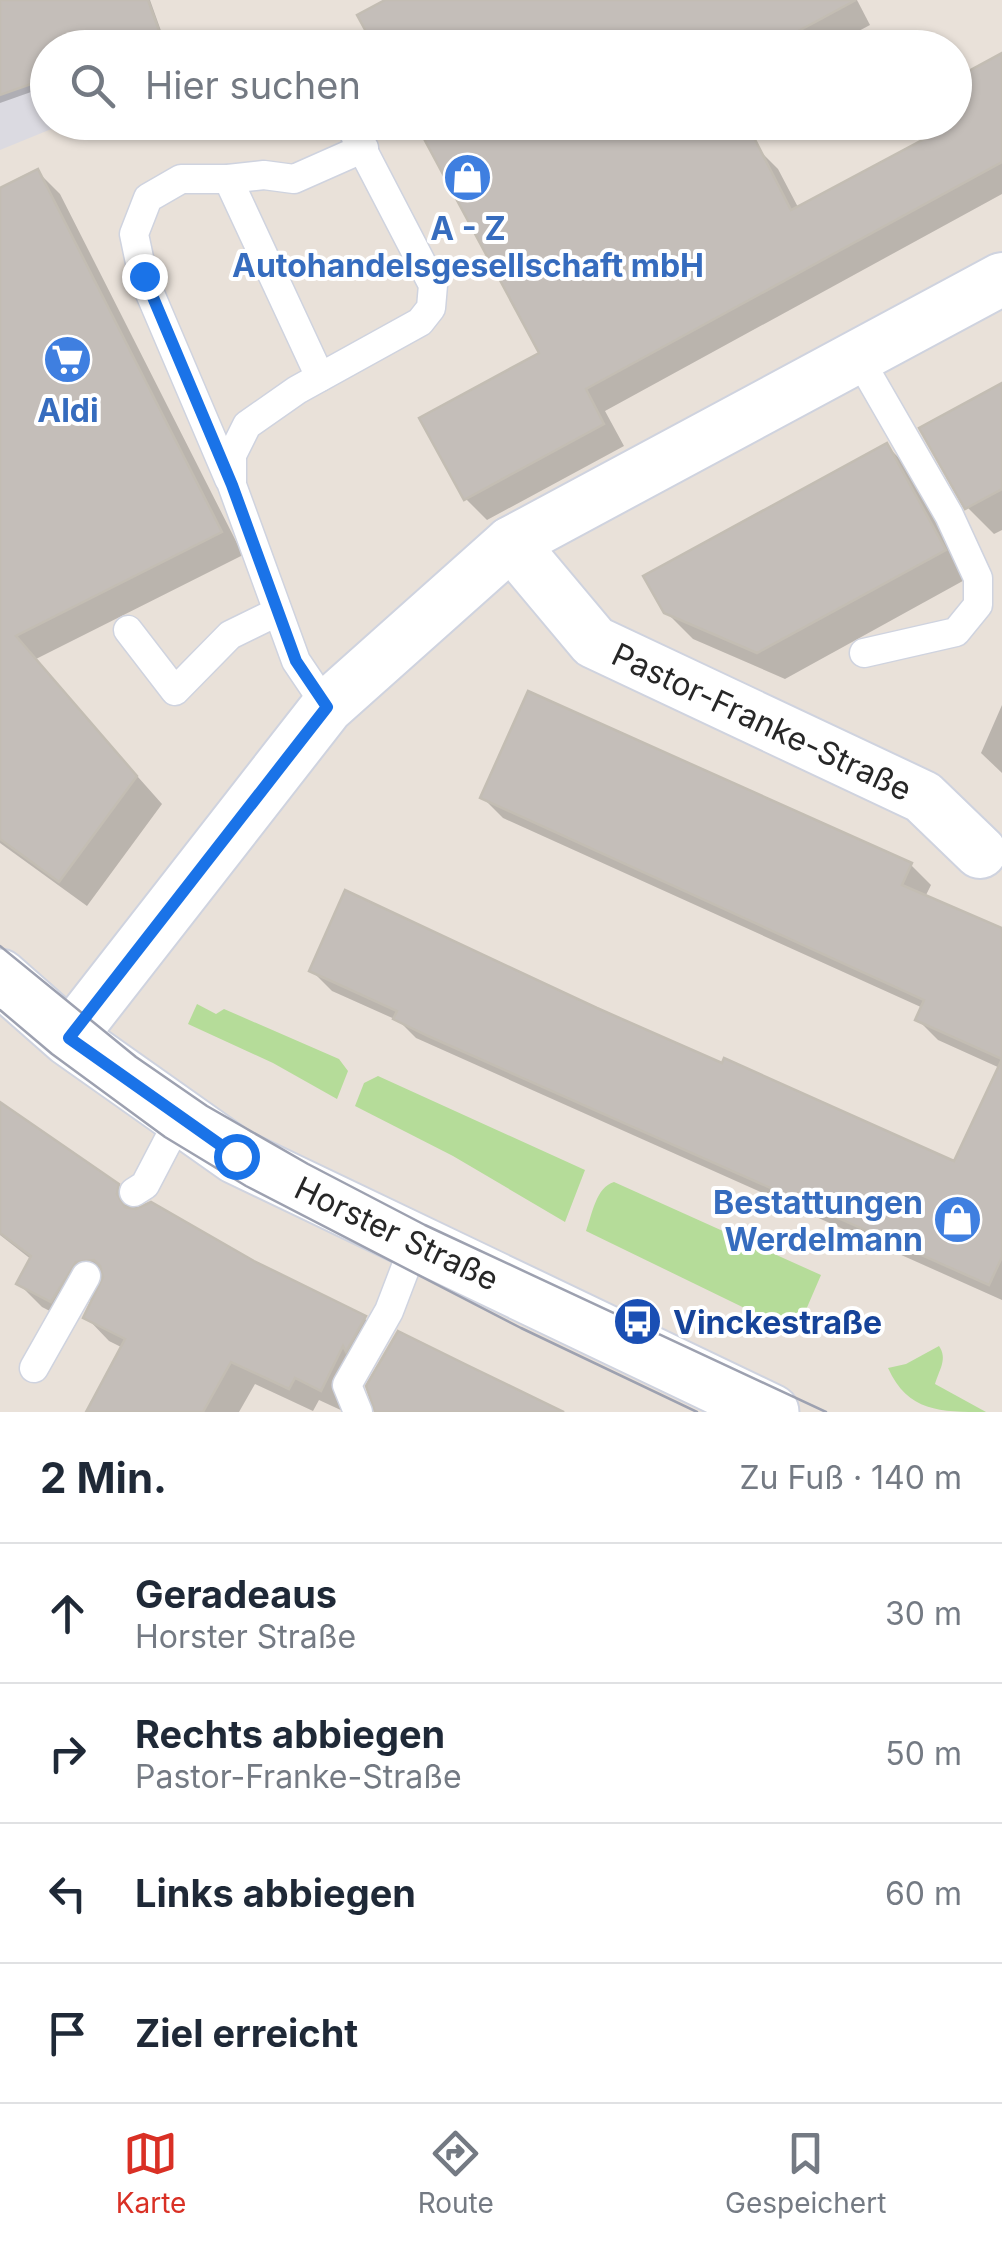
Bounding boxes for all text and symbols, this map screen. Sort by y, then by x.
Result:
search box [30,30,972,140]
icon: search [65,58,120,113]
text: Hier suchen [145,62,361,108]
shop icon: A - Z Autohandelsgesellschaft mbH [442,152,494,204]
place label: A - Z Autohandelsgesellschaft mbH [232,209,704,285]
route end [122,254,168,300]
supermarket icon: Aldi [42,334,94,386]
place label: Aldi [37,391,99,430]
street label: Pastor-Franke-Straße [606,634,918,808]
route start [214,1134,260,1180]
street label: Horster Straße [289,1168,505,1298]
place label: Bestattungen Werdelmann [713,1183,923,1259]
shop icon: Bestattungen Werdelmann [932,1194,984,1246]
bus stop icon: Vinckestraße [612,1296,664,1348]
place label: Vinckestraße [673,1303,882,1342]
text: 2 Min. [40,1452,167,1503]
text: Zu Fuß · 140 m [739,1458,962,1497]
text: Geradeaus [135,1571,337,1617]
icon: ahead [40,1586,95,1641]
text: 30 m [885,1594,962,1633]
text: Horster Straße [135,1617,356,1656]
text: Rechts abbiegen [135,1711,445,1757]
icon: right [40,1726,95,1781]
text: 50 m [885,1734,962,1773]
text: Pastor-Franke-Straße [135,1757,462,1796]
icon: left [40,1866,95,1921]
text: Links abbiegen [135,1870,416,1916]
text: 60 m [885,1874,962,1913]
icon: arrive [40,2006,95,2061]
text: Ziel erreicht [135,2010,358,2056]
tab: Karte [116,2126,186,2220]
tab: Route [418,2126,494,2220]
tab: Gespeichert [725,2126,886,2220]

